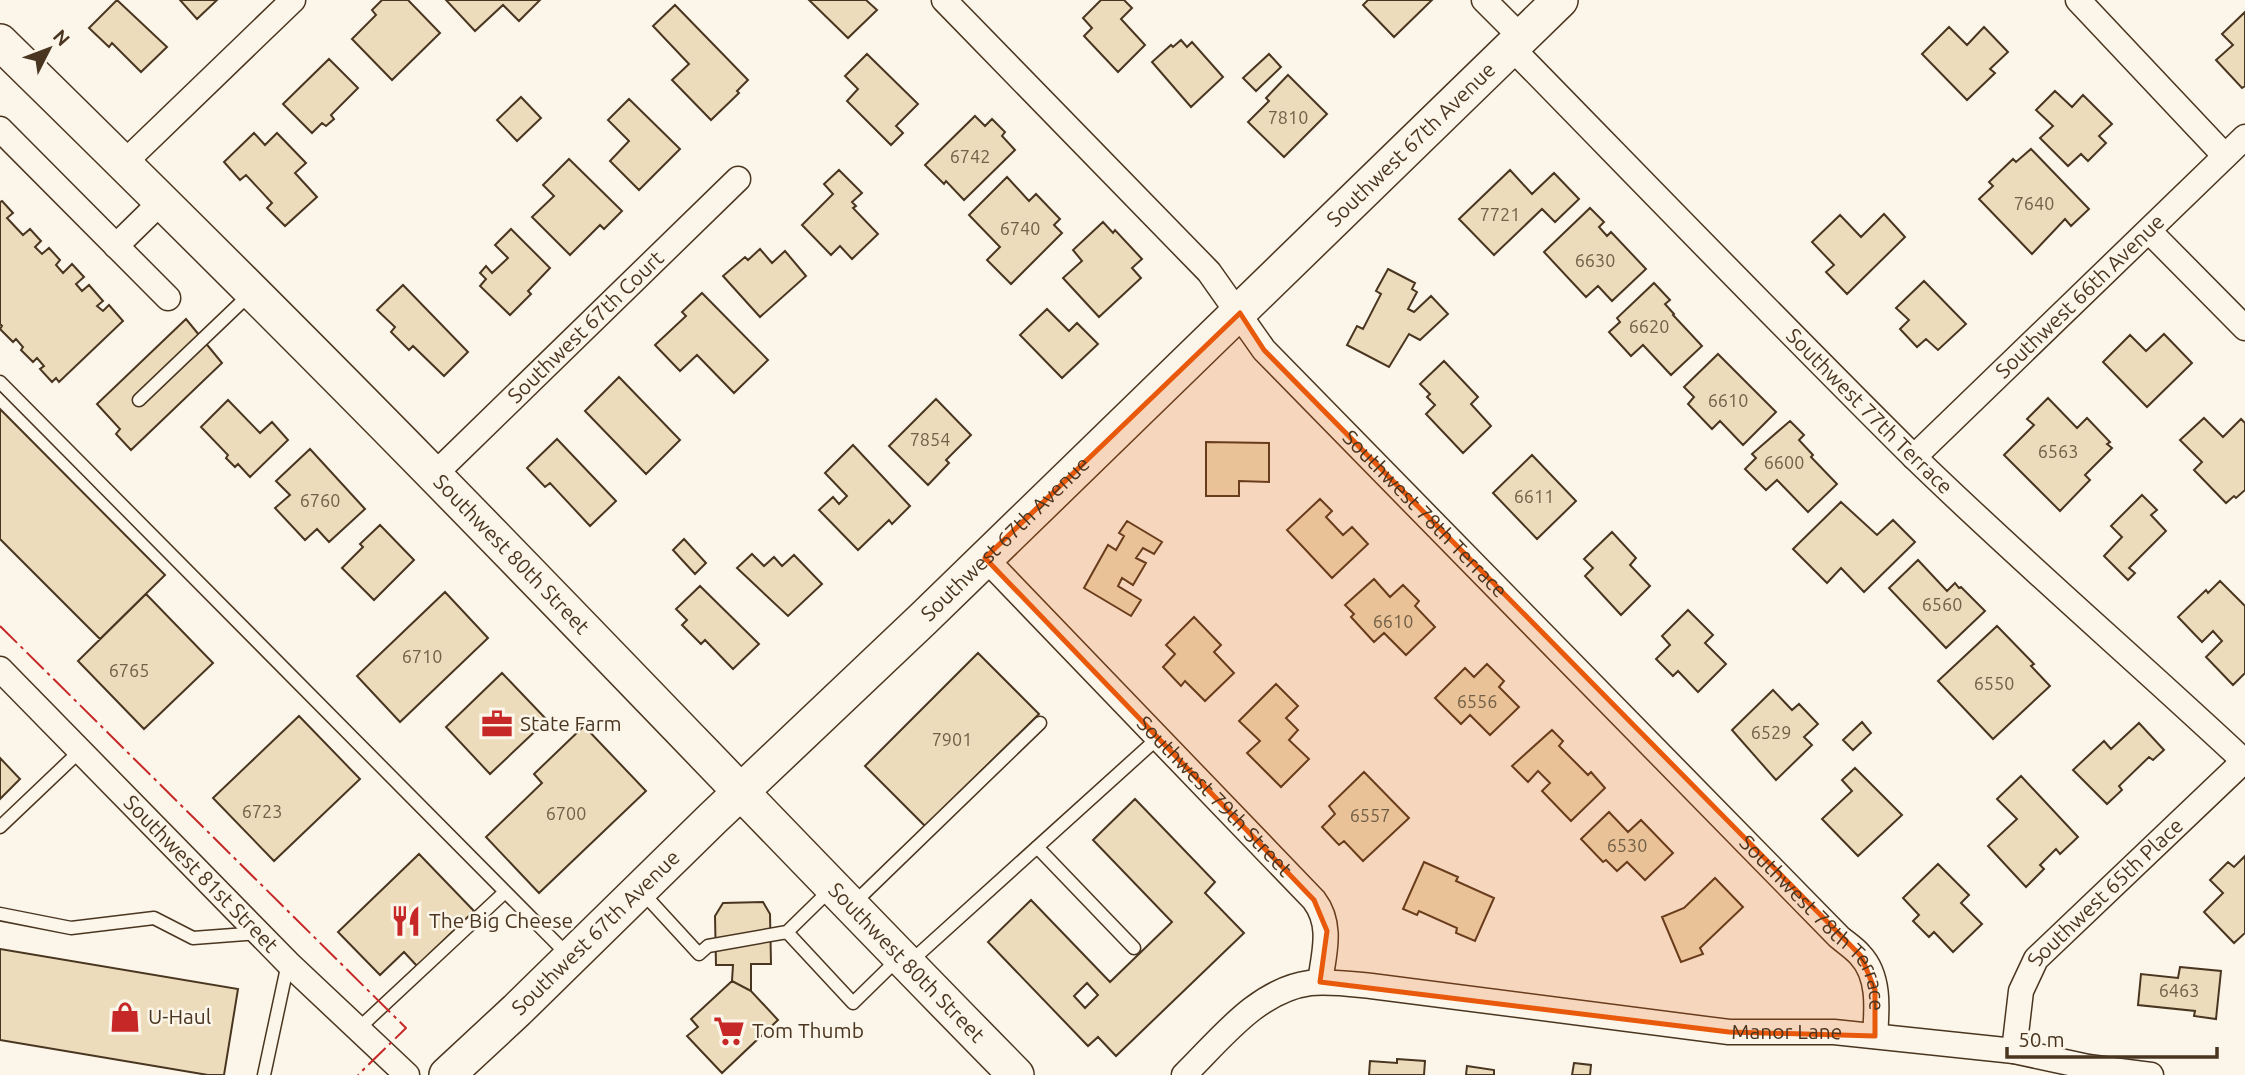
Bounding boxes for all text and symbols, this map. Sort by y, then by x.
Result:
north arrow [14,14,84,84]
text: N [49,25,75,50]
street label: Southwest 67th Avenue [1321,57,1500,231]
house number: 7810 [1268,107,1308,127]
house number: 6742 [950,146,990,166]
house number: 7640 [2014,193,2054,213]
house number: 7721 [1480,204,1520,224]
street label: Southwest 66th Avenue [1990,209,2169,383]
house number: 6740 [1000,218,1040,238]
street label: Southwest 67th Court [502,245,668,407]
house number: 6630 [1575,250,1615,270]
house number: 6620 [1629,316,1669,336]
street label: Southwest 77th Terrace [1782,323,1958,499]
house number: 6610 [1708,390,1748,410]
street label: Southwest 78th Terrace [1338,425,1513,602]
house number: 7854 [910,429,950,449]
house number: 6563 [2038,441,2078,461]
street label: Southwest 67th Avenue [916,451,1094,625]
house number: 6600 [1764,452,1804,472]
street label: Southwest 80th Street [429,469,595,639]
house number: 6611 [1514,486,1554,506]
house number: 6760 [300,490,340,510]
house number: 6560 [1922,594,1962,614]
house number: 6610 [1373,611,1413,631]
house number: 6710 [402,646,442,666]
house number: 6765 [109,660,149,680]
house number: 6550 [1974,673,2014,693]
house number: 6556 [1457,691,1497,711]
office icon: State Farm [480,707,514,741]
place label: State Farm [520,711,622,735]
street label: Southwest 79th Street [1133,711,1298,881]
house number: 6529 [1751,722,1791,742]
house number: 7901 [932,729,972,749]
street label: Southwest 81st Street [119,790,284,957]
house number: 6723 [242,801,282,821]
house number: 6700 [546,803,586,823]
house number: 6557 [1350,805,1390,825]
street label: Southwest 65th Place [2022,813,2187,969]
street label: Southwest 78th Terrace [1735,830,1890,1011]
house number: 6530 [1607,835,1647,855]
street label: Southwest 67th Avenue [506,845,684,1019]
street label: Southwest 80th Street [824,877,990,1047]
restaurant icon: The Big Cheese [389,904,423,938]
place label: The Big Cheese [429,908,573,932]
house number: 6463 [2159,980,2199,1000]
shop icon: U-Haul [108,1000,142,1034]
place label: U-Haul [148,1004,211,1028]
supermarket icon: Tom Thumb [712,1014,746,1048]
scale bar [2007,1016,2217,1060]
place label: Tom Thumb [752,1018,864,1042]
street label: Manor Lane [1731,1019,1844,1044]
text: 50 m [2018,1027,2065,1051]

